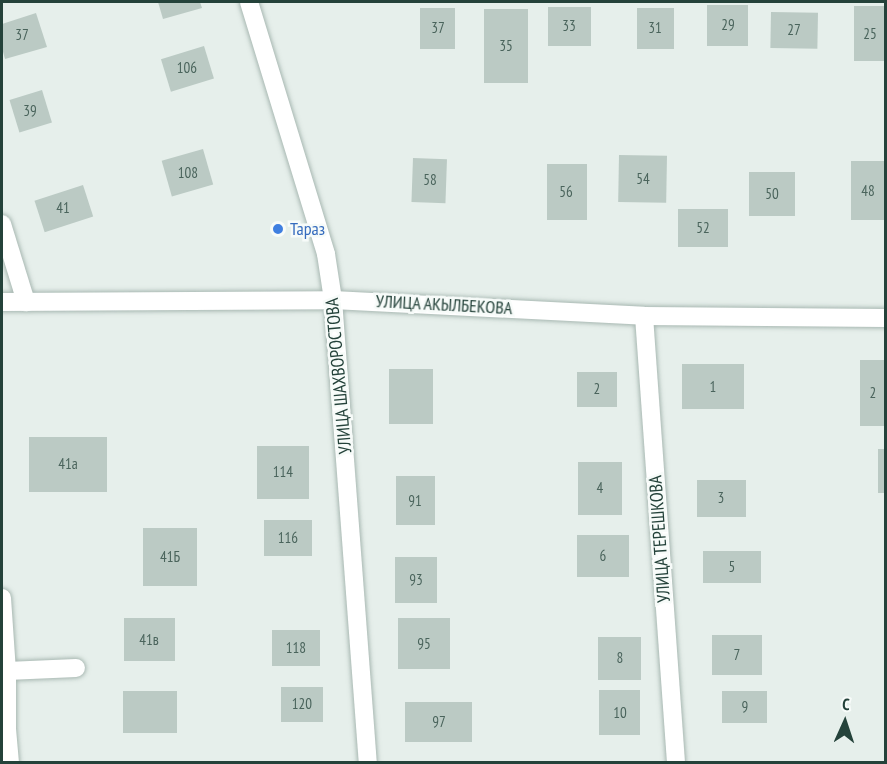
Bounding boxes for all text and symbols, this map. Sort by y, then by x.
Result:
house number: 29 [721,16,735,34]
house number: 33 [562,17,576,35]
house number: 37 [431,19,445,37]
house number: 31 [648,19,662,37]
house number: 27 [787,21,801,39]
house number: 25 [863,25,877,43]
house number: 37 [15,26,29,44]
house number: 35 [499,37,513,55]
house number: 106 [177,59,197,77]
house number: 39 [23,102,37,120]
house number: 108 [178,164,198,182]
house number: 54 [636,170,650,188]
house number: 58 [423,171,437,189]
house number: 48 [861,182,875,200]
house number: 56 [559,183,573,201]
house number: 50 [765,185,779,203]
house number: 41 [56,199,70,217]
place label: Тараз [290,218,325,240]
house number: 52 [696,219,710,237]
marker: Тараз [271,222,285,236]
street label: УЛИЦА АКЫЛБЕКОВА [375,291,513,319]
street label: УЛИЦА ШАХВОРОСТОВА [321,297,357,455]
house number: 1 [710,378,716,396]
house number: 2 [594,380,600,398]
house number: 2 [870,384,876,402]
house number: 41а [58,455,78,473]
house number: 114 [273,463,293,481]
street label: УЛИЦА ТЕРЕШКОВА [645,474,675,604]
house number: 4 [597,479,603,497]
house number: 3 [718,489,724,507]
house number: 91 [408,492,422,510]
house number: 116 [278,529,298,547]
house number: 6 [600,547,606,565]
house number: 41Б [160,548,180,566]
house number: 5 [729,558,735,576]
house number: 93 [409,571,423,589]
house number: 41в [139,631,159,649]
house number: 95 [417,635,431,653]
house number: 118 [286,639,306,657]
house number: 7 [734,646,740,664]
house number: 8 [617,649,623,667]
north arrow [815,692,875,752]
text: С [842,694,850,714]
house number: 120 [292,695,312,713]
house number: 9 [742,698,748,716]
house number: 10 [613,704,627,722]
house number: 97 [432,713,446,731]

